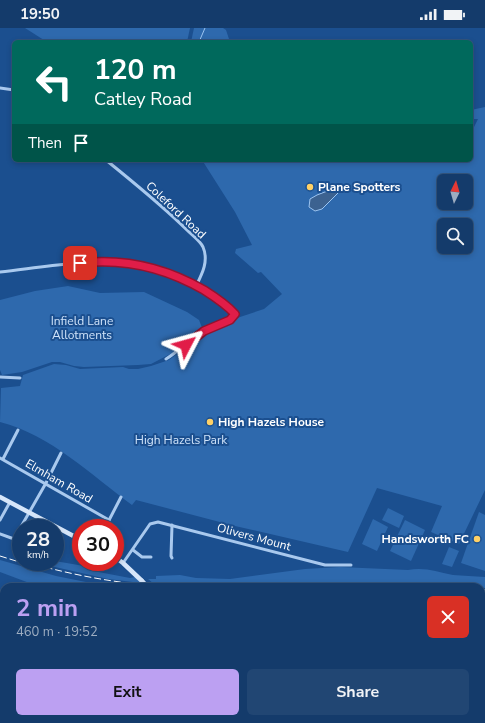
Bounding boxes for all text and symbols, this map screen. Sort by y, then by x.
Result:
text: 19:50 [20,4,60,24]
text: 120 m [94,51,177,89]
icon: left [28,56,80,108]
text: Catley Road [94,87,192,111]
icon: arrive [70,132,92,154]
text: Then [28,133,62,153]
north arrow [437,174,473,210]
map controls [437,174,473,254]
street label: Coleford Road [142,178,210,242]
place label: Plane Spotters [318,179,401,195]
marker: Plane Spotters [305,182,315,192]
button: search [437,218,473,254]
pin [63,246,97,280]
icon: arrive [69,252,91,274]
park label: Infield Lane Allotments [51,313,113,343]
position arrow [165,324,207,366]
place label: High Hazels House [218,414,325,430]
marker: High Hazels House [205,417,215,427]
park label: High Hazels Park [135,432,228,448]
street label: Elmham Road [22,455,96,507]
speed limit sign: 30 [72,519,124,571]
street label: Olivers Mount [215,519,293,555]
text: 28 [26,526,50,553]
place label: Handsworth FC [382,531,469,547]
marker: Handsworth FC [472,534,482,544]
text: km/h [27,548,49,562]
text: 2 min [16,592,78,624]
button: close [427,596,469,638]
text: 460 m · 19:52 [16,623,98,641]
button: Exit [16,669,239,715]
button: Share [247,669,469,715]

